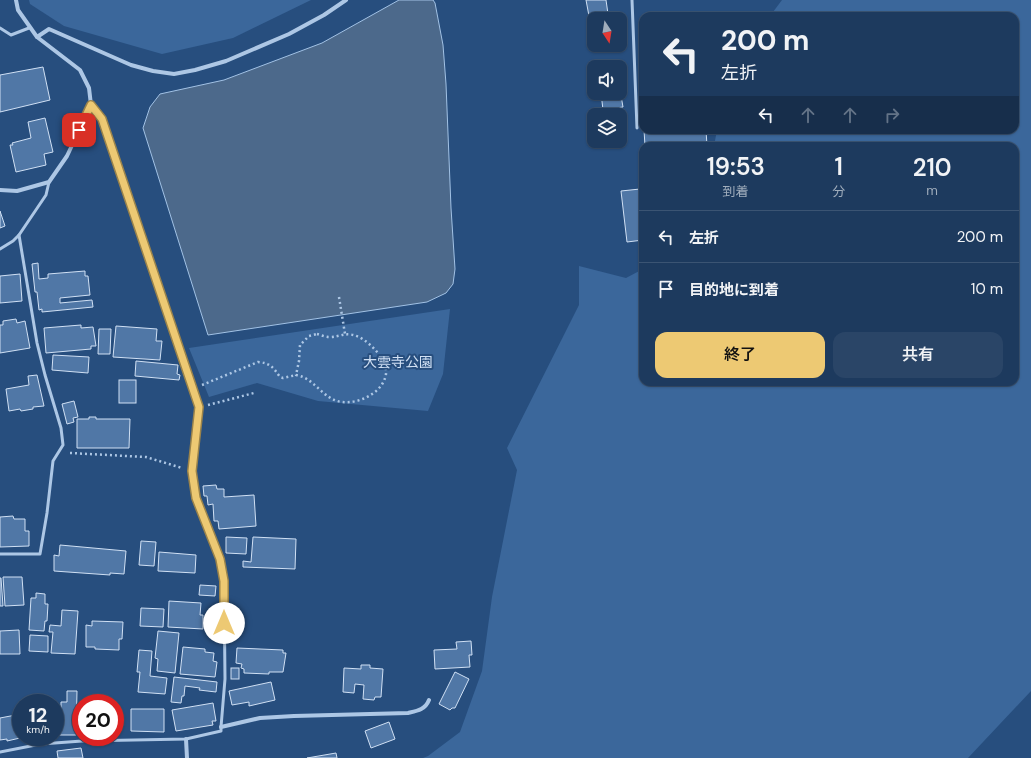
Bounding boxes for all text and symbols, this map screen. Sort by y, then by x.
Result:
north arrow [587,12,627,52]
map controls [587,12,627,148]
text: 200 m [721,22,809,59]
icon: left [655,28,707,80]
button: sound [587,60,627,100]
text: 左折 [721,61,757,85]
icon: left [755,104,777,126]
icon: ahead [797,104,819,126]
icon: ahead [839,104,861,126]
icon: right [881,104,903,126]
button: layers [587,108,627,148]
pin [62,113,96,147]
icon: arrive [68,119,90,141]
text: 19:53 [706,151,765,182]
text: 1 [835,151,843,182]
text: 210 [913,152,952,183]
text: m [926,182,938,199]
text: 到着 [723,183,749,200]
text: 分 [832,183,845,200]
icon: left [655,226,677,248]
text: 200 m [957,227,1003,247]
text: 左折 [689,228,719,248]
icon: arrive [655,278,677,300]
text: 10 m [971,279,1003,299]
text: 目的地に到着 [689,280,779,300]
button: 終了 [655,332,825,378]
button: 共有 [833,332,1003,378]
park label: 大雲寺公園 [363,353,433,371]
position arrow [203,602,245,644]
speed limit sign: 20 [72,694,124,746]
text: 12 [29,702,47,728]
text: km/h [26,723,50,736]

